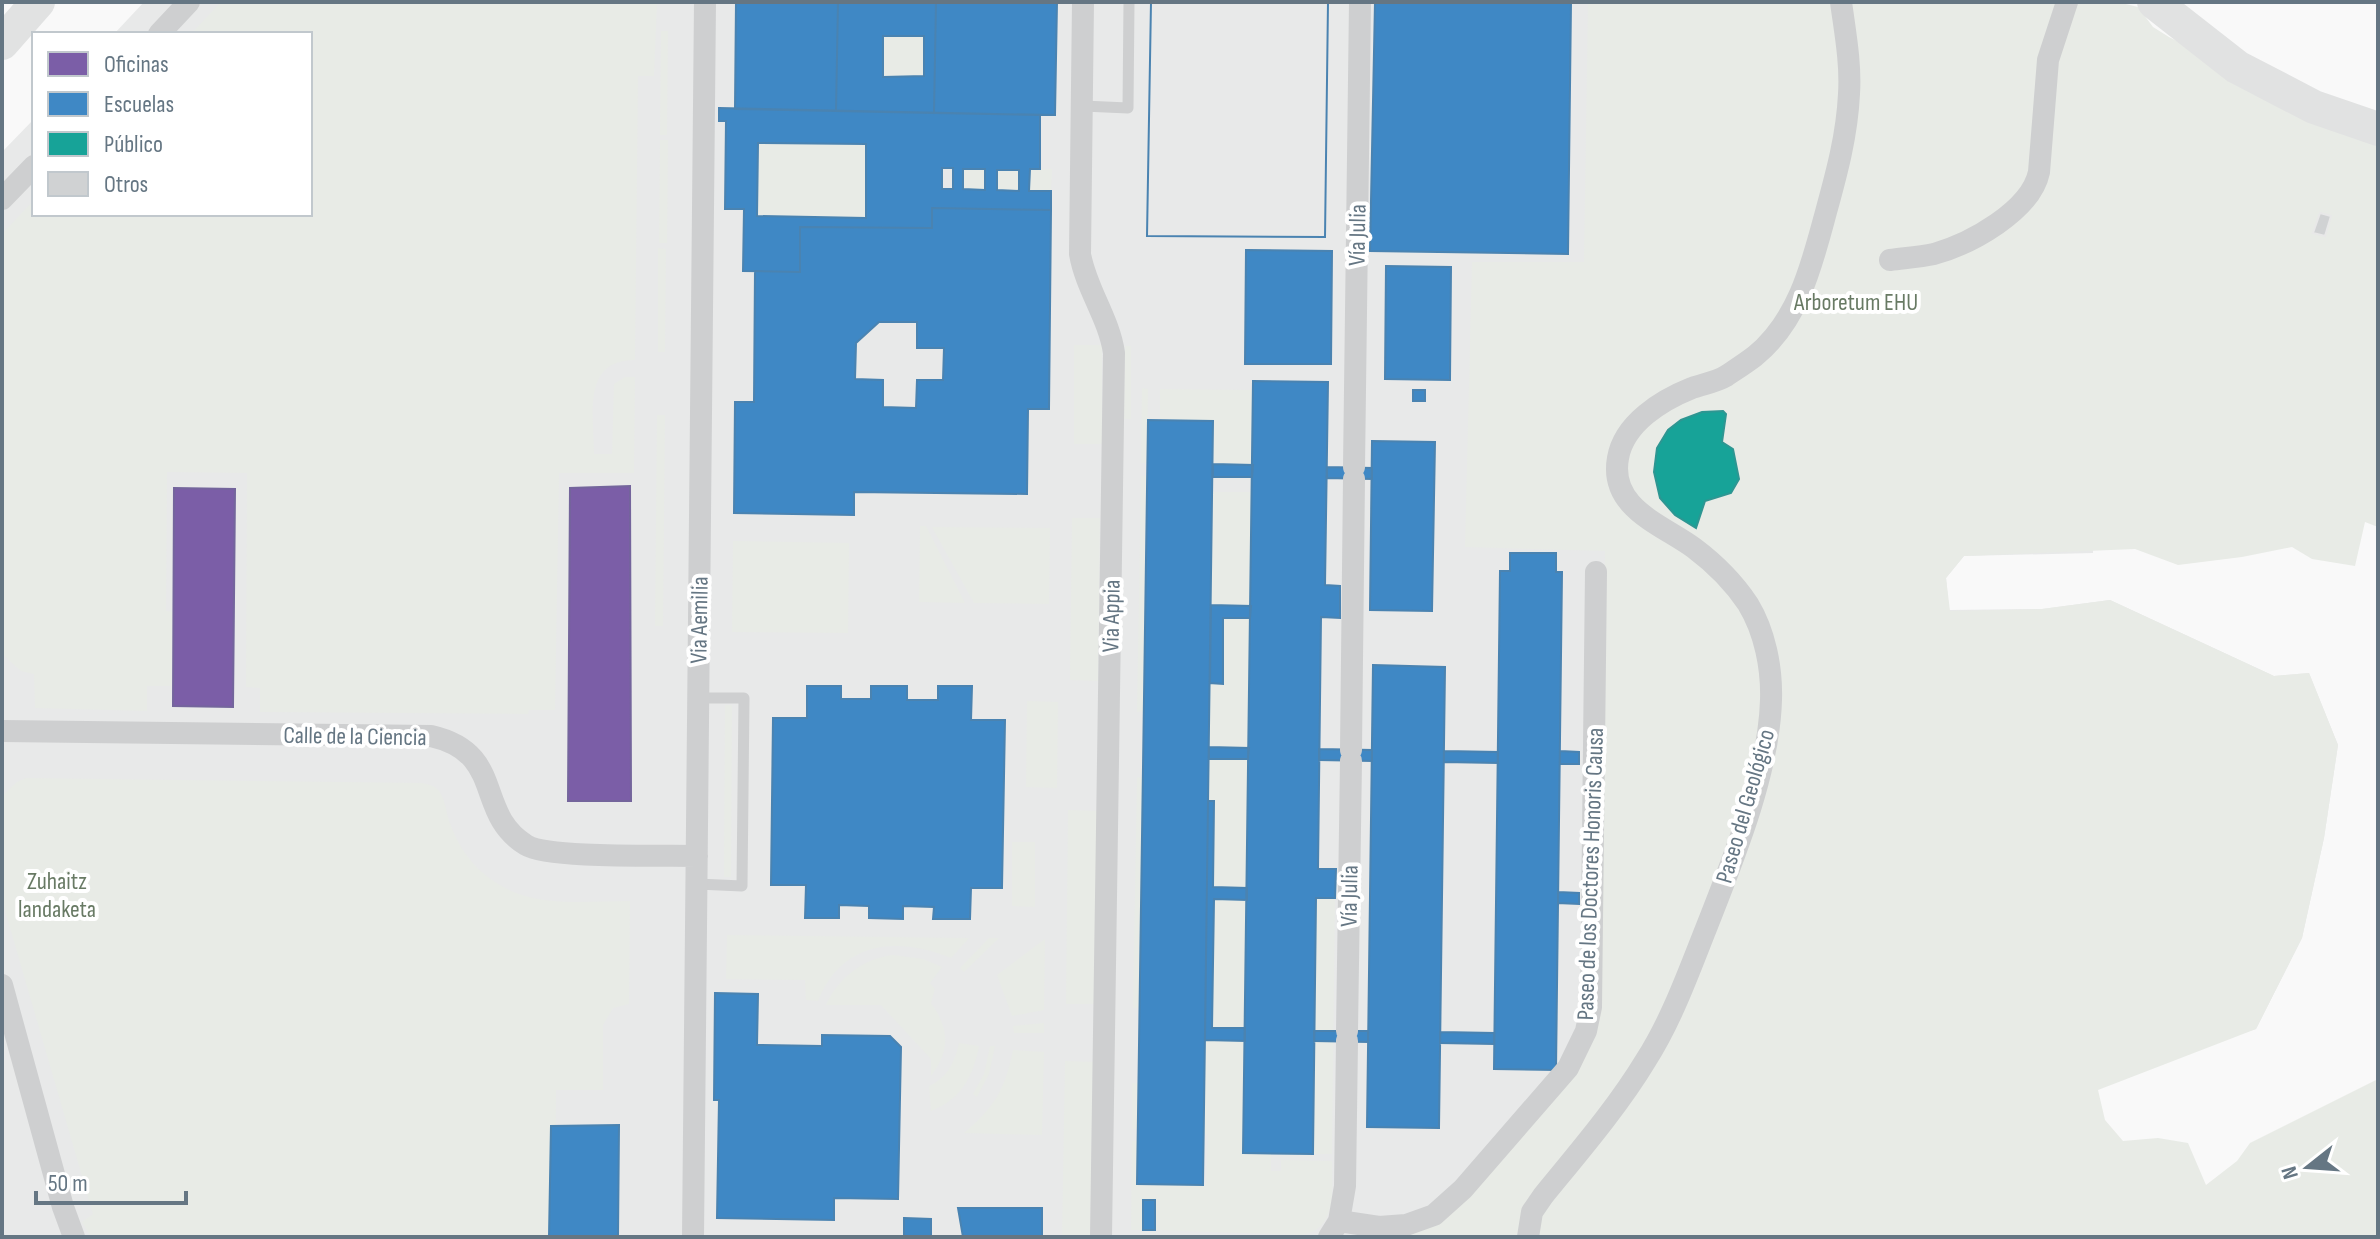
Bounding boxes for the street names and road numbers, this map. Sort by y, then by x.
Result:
street label: Vía Julia [1342,204,1373,266]
street label: Via Aemilia [684,576,715,664]
street label: Via Appia [1096,579,1127,653]
street label: Calle de la Ciencia [283,721,427,752]
street label: Paseo del Geológico [1710,726,1781,886]
street label: Paseo de los Doctores Honoris Causa [1571,727,1610,1021]
street label: Vía Julia [1334,865,1365,927]

